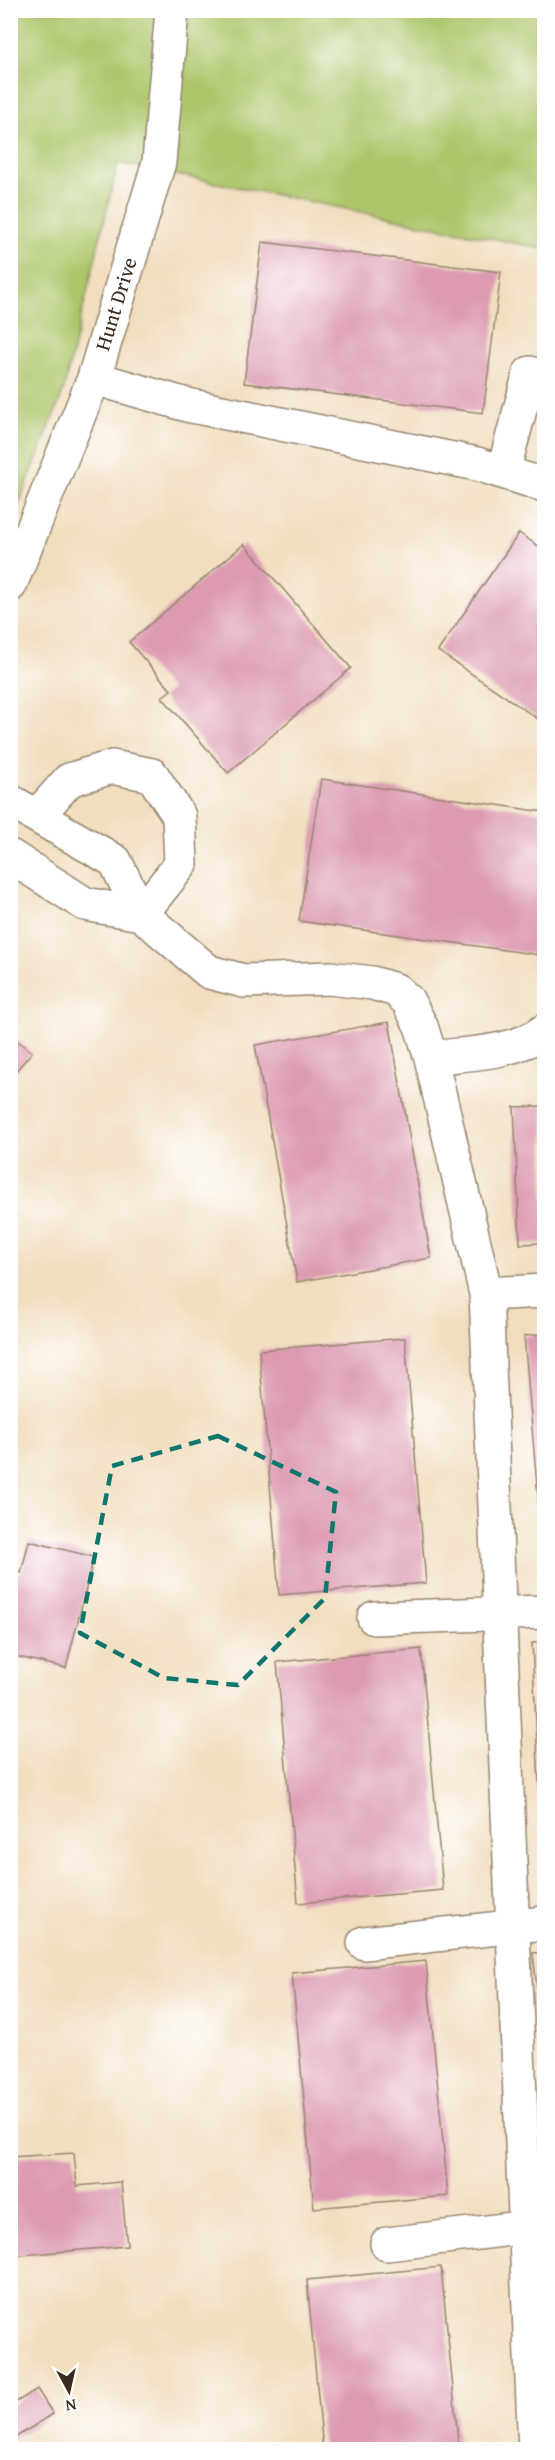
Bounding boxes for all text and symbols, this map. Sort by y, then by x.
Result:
street label: Hunt Drive [87,253,144,354]
north arrow [39,2361,99,2421]
text: N [64,2393,78,2419]

